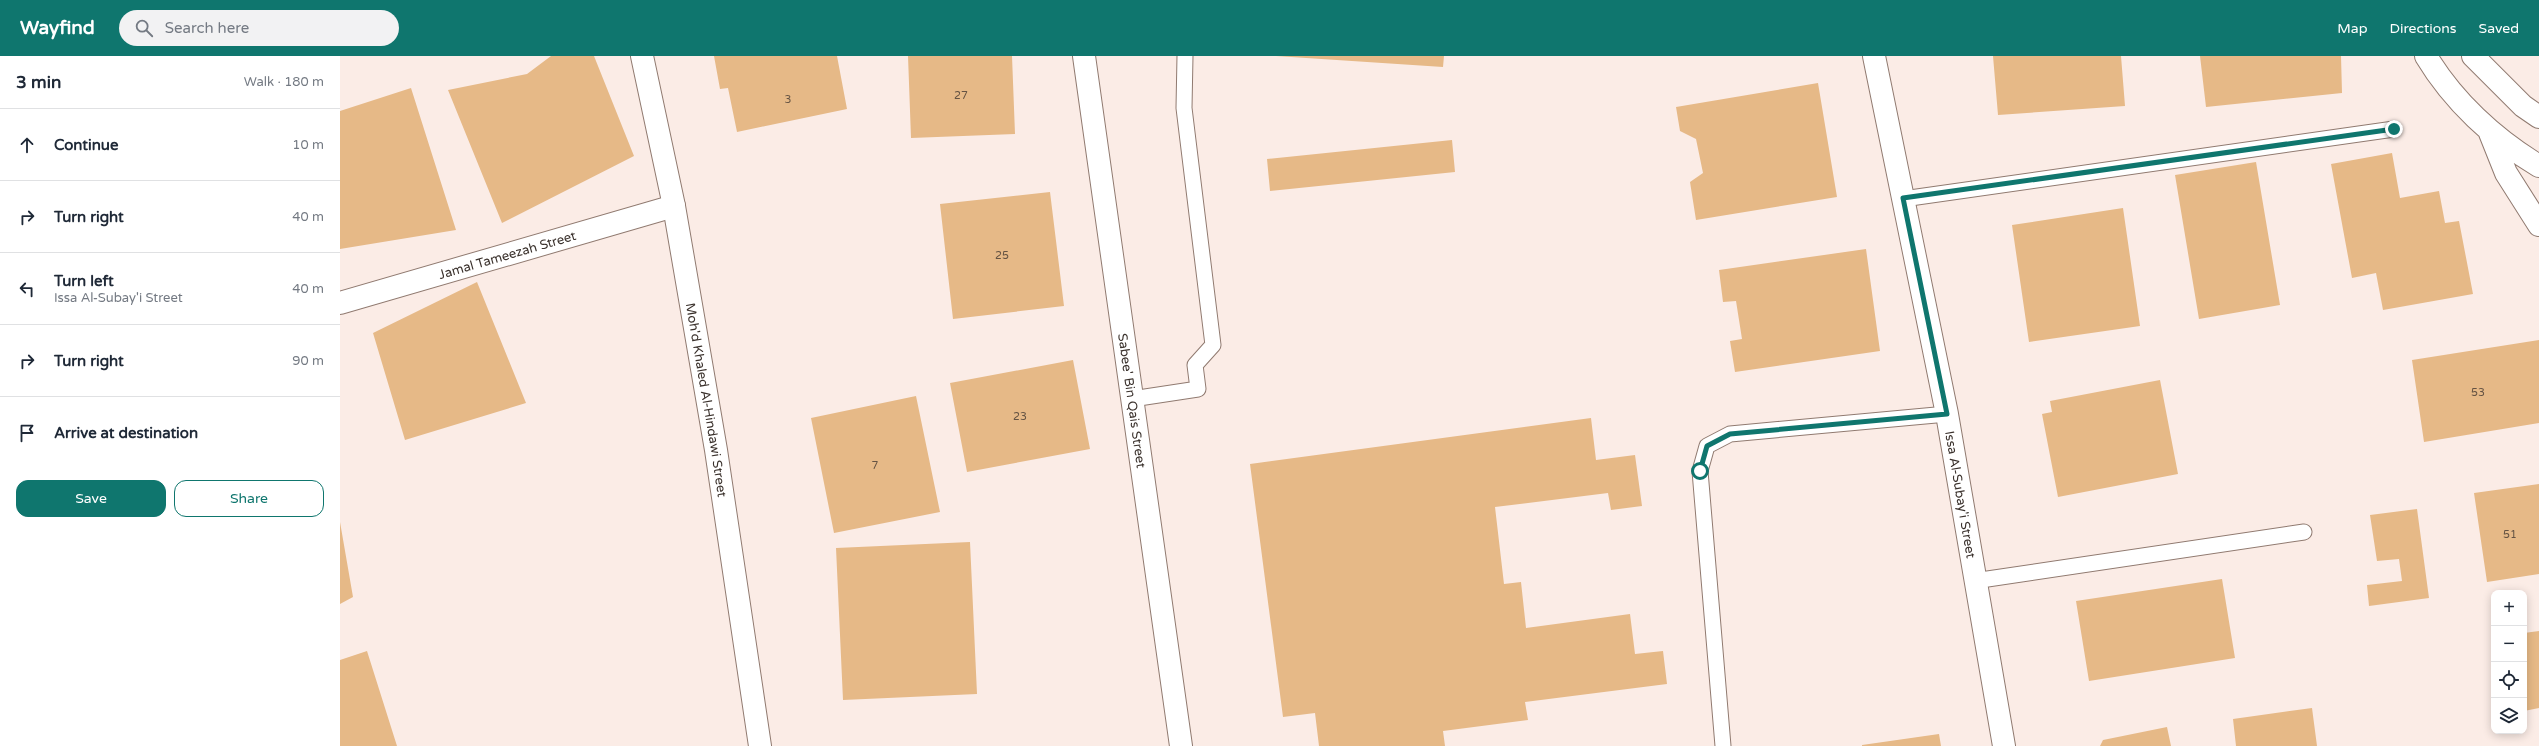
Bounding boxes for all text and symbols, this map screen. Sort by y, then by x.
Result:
search box [119,10,399,46]
text: Wayfind [20,17,95,39]
icon: search [133,17,155,39]
text: Search here [165,19,249,37]
text: Map [2337,20,2368,37]
text: Directions [2390,20,2457,37]
text: Saved [2479,20,2519,37]
text: 3 min [16,72,61,93]
text: Walk · 180 m [244,74,324,90]
house number: 27 [954,89,968,102]
house number: 3 [785,93,792,106]
route end [2385,120,2403,138]
icon: ahead [16,134,38,156]
text: Continue [54,136,118,154]
text: 10 m [292,137,324,153]
icon: right [16,206,38,228]
text: Turn right [54,208,124,226]
text: 40 m [292,209,324,225]
street label: Jamal Tameezah Street [437,228,578,283]
house number: 25 [995,249,1009,262]
text: Turn left [54,272,114,290]
icon: left [16,278,38,300]
text: 40 m [292,281,324,297]
text: Issa Al-Subay'i Street [54,290,183,306]
street label: Moh'd Khaled Al-Hindawi Street [682,302,730,498]
street label: Sabee' Bin Qais Street [1114,332,1149,469]
icon: right [16,350,38,372]
text: Turn right [54,352,124,370]
text: 90 m [292,353,324,369]
house number: 53 [2471,386,2485,399]
house number: 23 [1013,410,1027,423]
icon: arrive [16,422,38,444]
text: Arrive at destination [54,424,198,442]
street label: Issa Al-Subay'i Street [1941,430,1979,560]
house number: 7 [872,459,879,472]
route start [1691,462,1709,480]
button: Save [16,480,166,517]
button: Share [174,480,324,517]
house number: 51 [2503,528,2517,541]
map controls [2491,590,2527,734]
button: + [2491,590,2527,626]
button: − [2491,626,2527,662]
button: locate [2491,662,2527,698]
button: layers [2491,698,2527,734]

